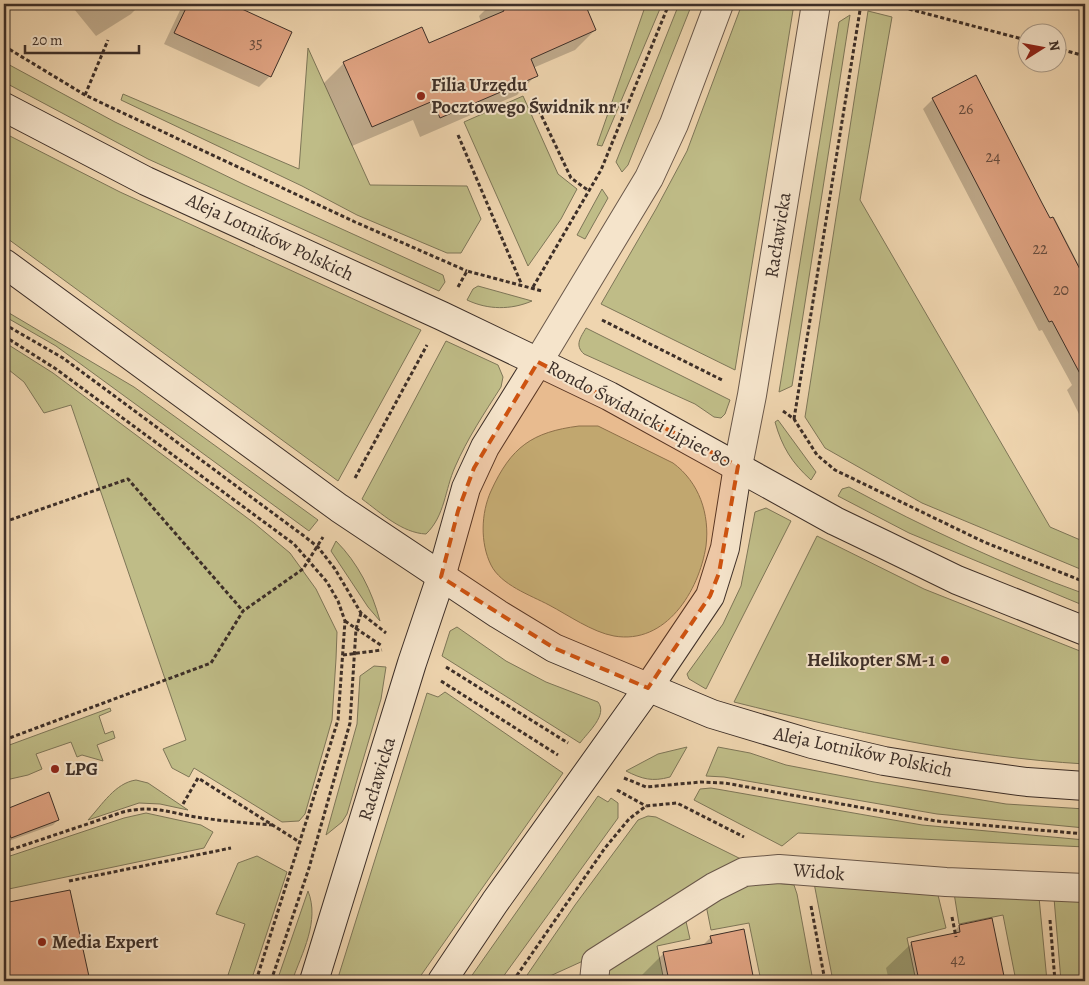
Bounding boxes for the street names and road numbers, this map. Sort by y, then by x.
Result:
street label: Aleja Lotników Polskich [181,186,358,287]
street label: Racławicka [758,190,798,280]
street label: Rondo Świdnicki Lipiec 80 [542,354,736,474]
street label: Aleja Lotników Polskich [770,720,955,784]
street label: Racławicka [352,734,402,824]
street label: Widok [791,857,846,887]

